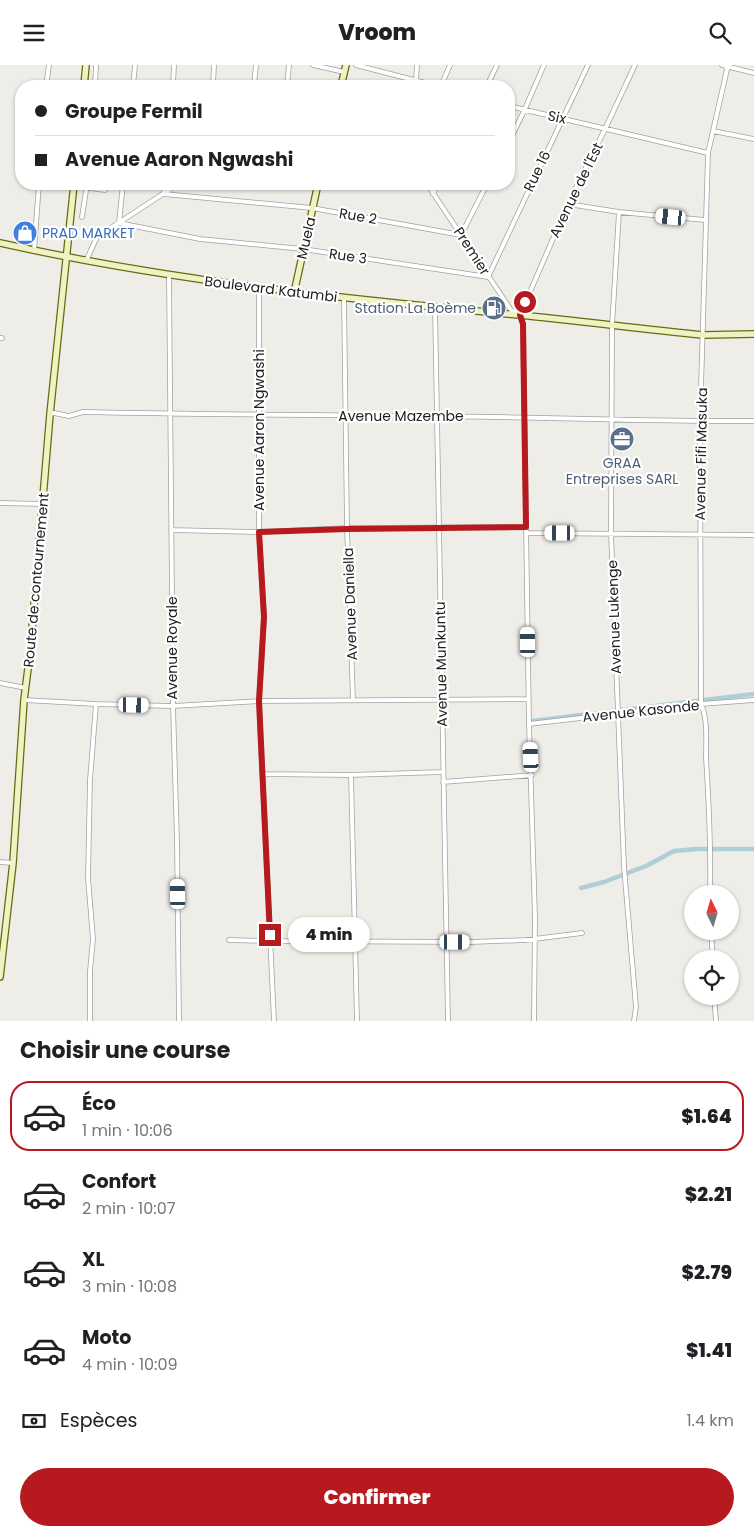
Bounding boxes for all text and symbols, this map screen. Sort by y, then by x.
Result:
text: Vroom [338,17,416,48]
icon: menu [20,19,48,47]
icon: search [706,19,734,47]
text: Groupe Fermil [65,98,203,125]
street label: Six [546,105,568,129]
street label: Avenue de l'Est [544,139,608,241]
text: Avenue Aaron Ngwashi [65,146,293,173]
street label: Rue 16 [519,147,556,195]
street label: Rue 2 [338,203,378,229]
car [655,208,686,226]
street label: Muela [291,215,321,261]
shop icon: PRAD MARKET [12,220,38,246]
place label: PRAD MARKET [42,223,135,243]
street label: Premier [449,223,495,279]
street label: Rue 3 [328,243,368,269]
street label: Boulevard Katumbi [203,271,339,307]
route start [514,291,536,313]
fuel station icon: Station La Boème [481,295,507,321]
place label: Station La Boème [354,298,476,318]
street label: Avenue Aaron Ngwashi [249,349,269,511]
street label: Avenue Fifi Masuka [690,387,712,521]
street label: Avenue Mazembe [338,406,464,426]
office icon: GRAA Entreprises SARL [609,426,635,452]
place label: GRAA Entreprises SARL [566,453,678,489]
street label: Route de contournement [18,492,54,668]
car [545,526,575,541]
street label: Avenue Daniella [338,547,362,661]
street label: Avenue Lukenge [602,559,626,674]
street label: Avenue Royale [162,596,182,700]
street label: Avenue Munkuntu [430,601,452,727]
car [520,627,535,657]
street label: Avenue Kasonde [582,695,701,727]
car [118,697,149,713]
car [522,742,539,772]
car [170,879,185,909]
north arrow [684,885,739,940]
map controls [684,885,739,1005]
callout: 4 min [288,917,370,953]
text: 4 min [305,923,353,946]
route end [259,924,281,946]
car [440,935,470,950]
button: locate [684,950,739,1005]
text: Choisir une course [20,1035,230,1066]
text: Éco [82,1090,116,1117]
icon: car [22,1094,67,1139]
text: $1.64 [681,1103,732,1130]
text: 1 min · 10:06 [82,1119,173,1142]
text: Confort [82,1168,156,1195]
icon: car [22,1172,67,1217]
text: $2.21 [685,1181,732,1208]
text: 2 min · 10:07 [82,1197,175,1220]
text: XL [82,1246,105,1273]
icon: car [22,1250,67,1295]
text: $2.79 [681,1259,732,1286]
text: 3 min · 10:08 [82,1275,177,1298]
text: Moto [82,1324,131,1351]
icon: car [22,1328,67,1373]
text: $1.41 [686,1337,732,1364]
text: 4 min · 10:09 [82,1353,178,1376]
icon: cash [20,1407,48,1435]
text: Espèces [60,1407,138,1434]
text: 1.4 km [686,1409,734,1432]
button: Confirmer [20,1468,734,1526]

